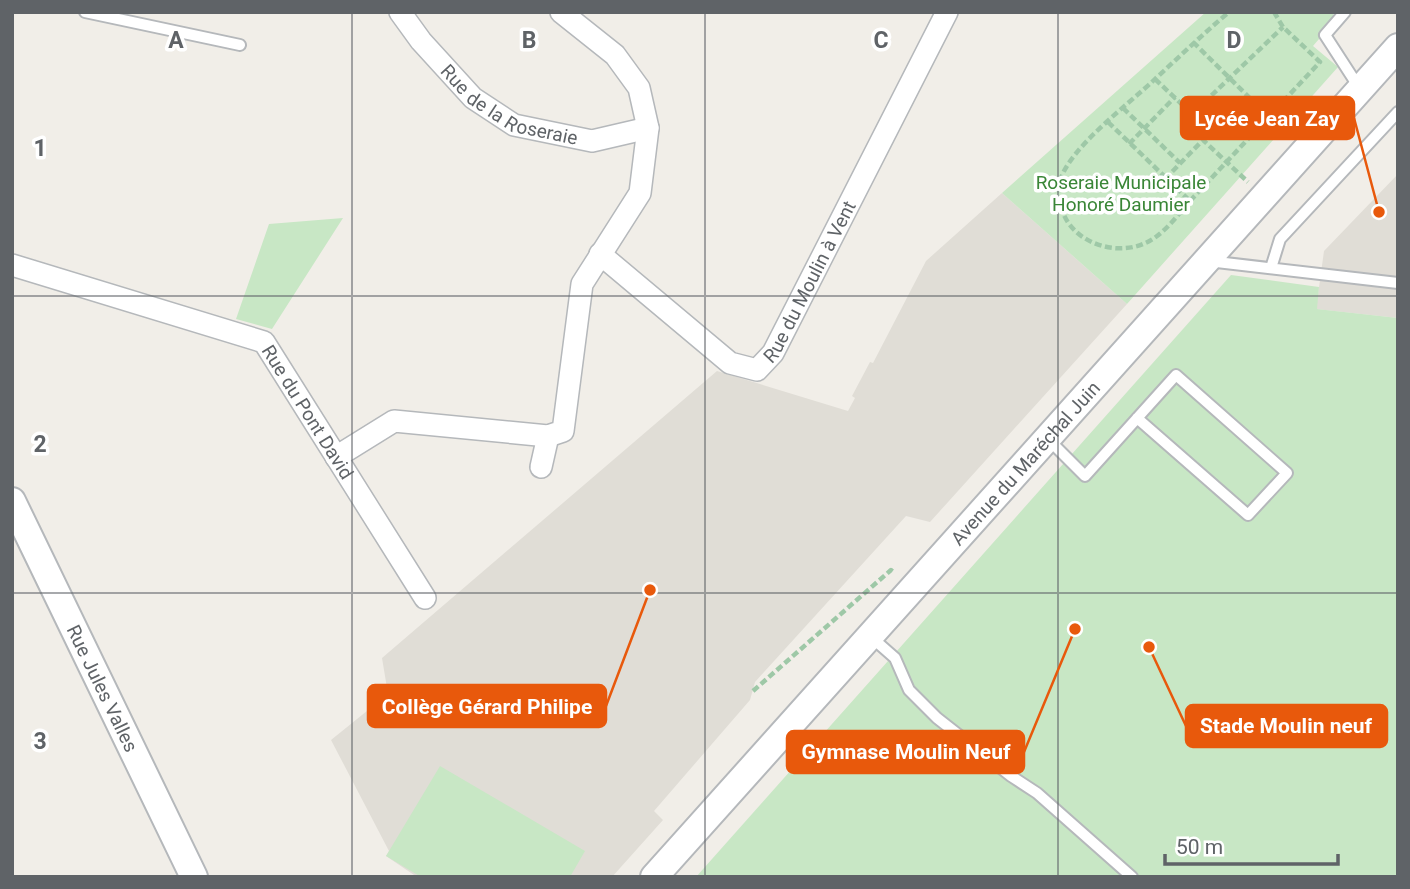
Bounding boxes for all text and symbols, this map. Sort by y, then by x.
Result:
text: A [168,27,184,54]
text: B [522,27,536,54]
text: C [873,27,889,54]
text: D [1227,27,1241,54]
street label: Rue de la Roseraie [436,60,580,150]
callout: Lycée Jean Zay [1181,97,1354,139]
text: Lycée Jean Zay [1194,107,1340,131]
text: 1 [33,135,47,162]
park label: Roseraie Municipale Honoré Daumier [1036,171,1206,216]
street label: Rue du Moulin à Vent [759,197,861,368]
street label: Rue du Pont David [257,341,358,484]
street label: Avenue du Maréchal Juin [946,377,1105,550]
text: 2 [33,431,47,458]
street label: Rue Jules Valles [62,621,143,756]
callout: Collège Gérard Philipe [368,685,606,727]
text: Collège Gérard Philipe [382,695,592,719]
callout: Stade Moulin neuf [1186,705,1387,747]
text: Stade Moulin neuf [1200,714,1373,738]
text: 3 [33,728,47,755]
callout: Gymnase Moulin Neuf [787,731,1024,773]
text: Gymnase Moulin Neuf [802,740,1011,764]
scale bar [1165,822,1338,866]
text: 50 m [1176,835,1223,859]

